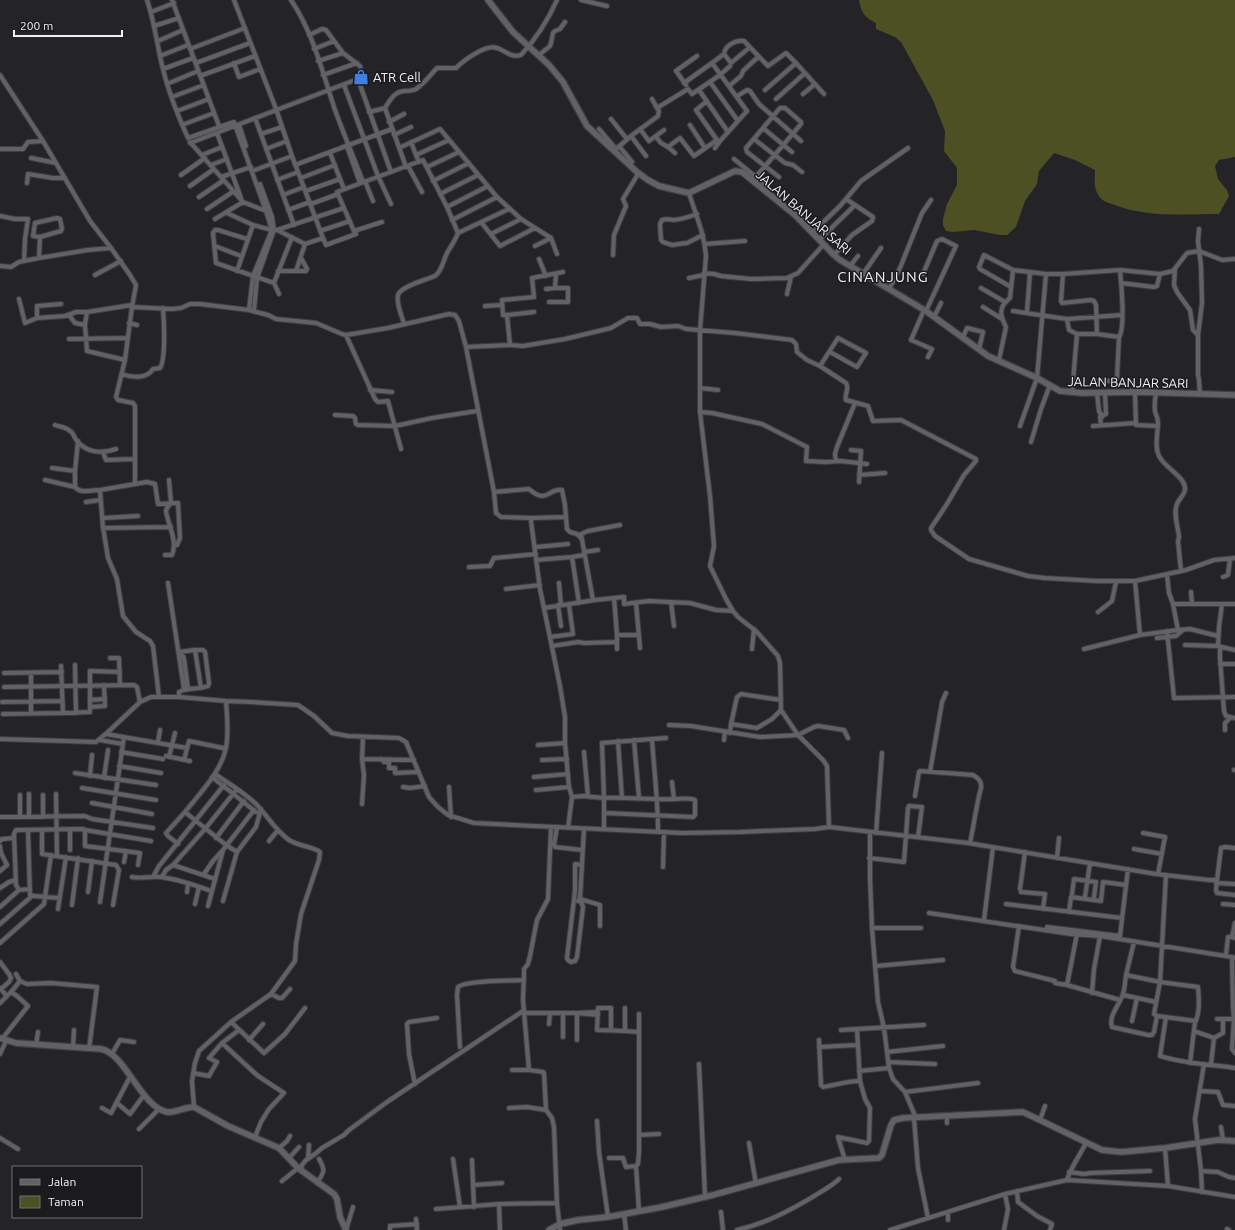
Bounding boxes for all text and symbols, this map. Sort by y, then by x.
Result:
scale bar [14,12,122,38]
text: 200 m [20,19,53,32]
shop icon: ATR Cell [352,68,370,86]
place label: ATR Cell [373,70,422,84]
street label: JALAN BANJAR SARI [754,167,854,257]
district label: CINANJUNG [837,268,929,285]
street label: JALAN BANJAR SARI [1067,374,1189,390]
legend [12,1166,142,1218]
text: Jalan [48,1175,76,1188]
text: Taman [48,1195,84,1208]

